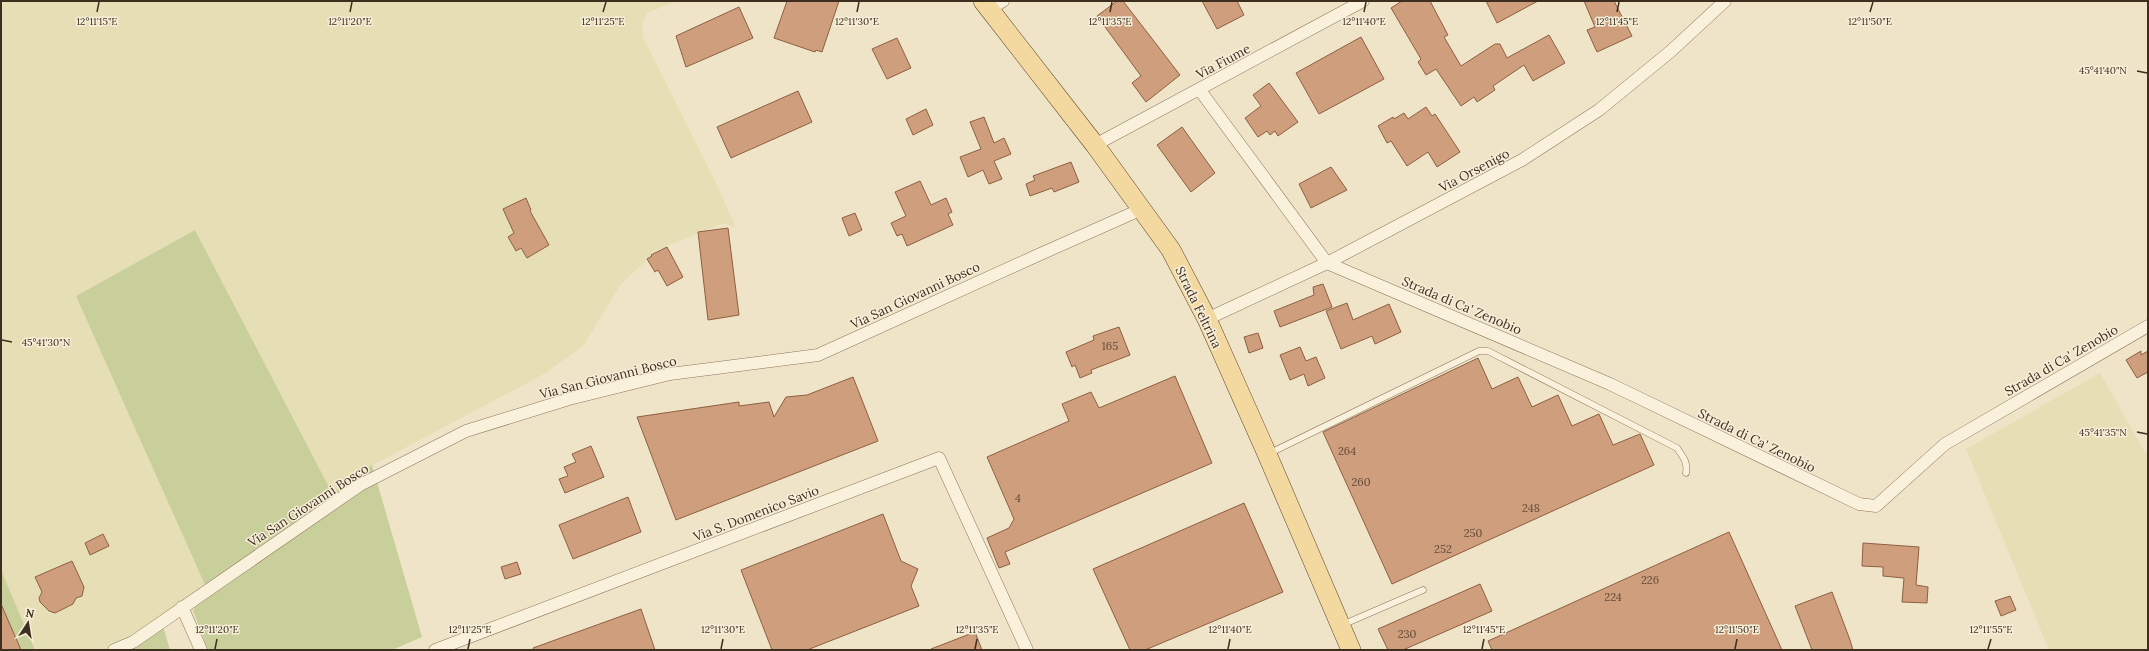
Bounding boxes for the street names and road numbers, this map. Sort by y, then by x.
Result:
street label: Via Fiume [1192,40,1253,83]
street label: Via Orsenigo [1435,145,1513,197]
street label: Via San Giovanni Bosco [847,258,983,333]
street label: Strada Feltrina [1171,264,1226,351]
street label: Strada di Ca' Zenobio [1399,273,1525,339]
street label: Strada di Ca' Zenobio [2001,321,2121,400]
street label: Via San Giovanni Bosco [537,352,679,403]
street label: Strada di Ca' Zenobio [1695,405,1819,476]
street label: Via San Giovanni Bosco [244,460,372,551]
street label: Via S. Domenico Savio [690,482,822,546]

